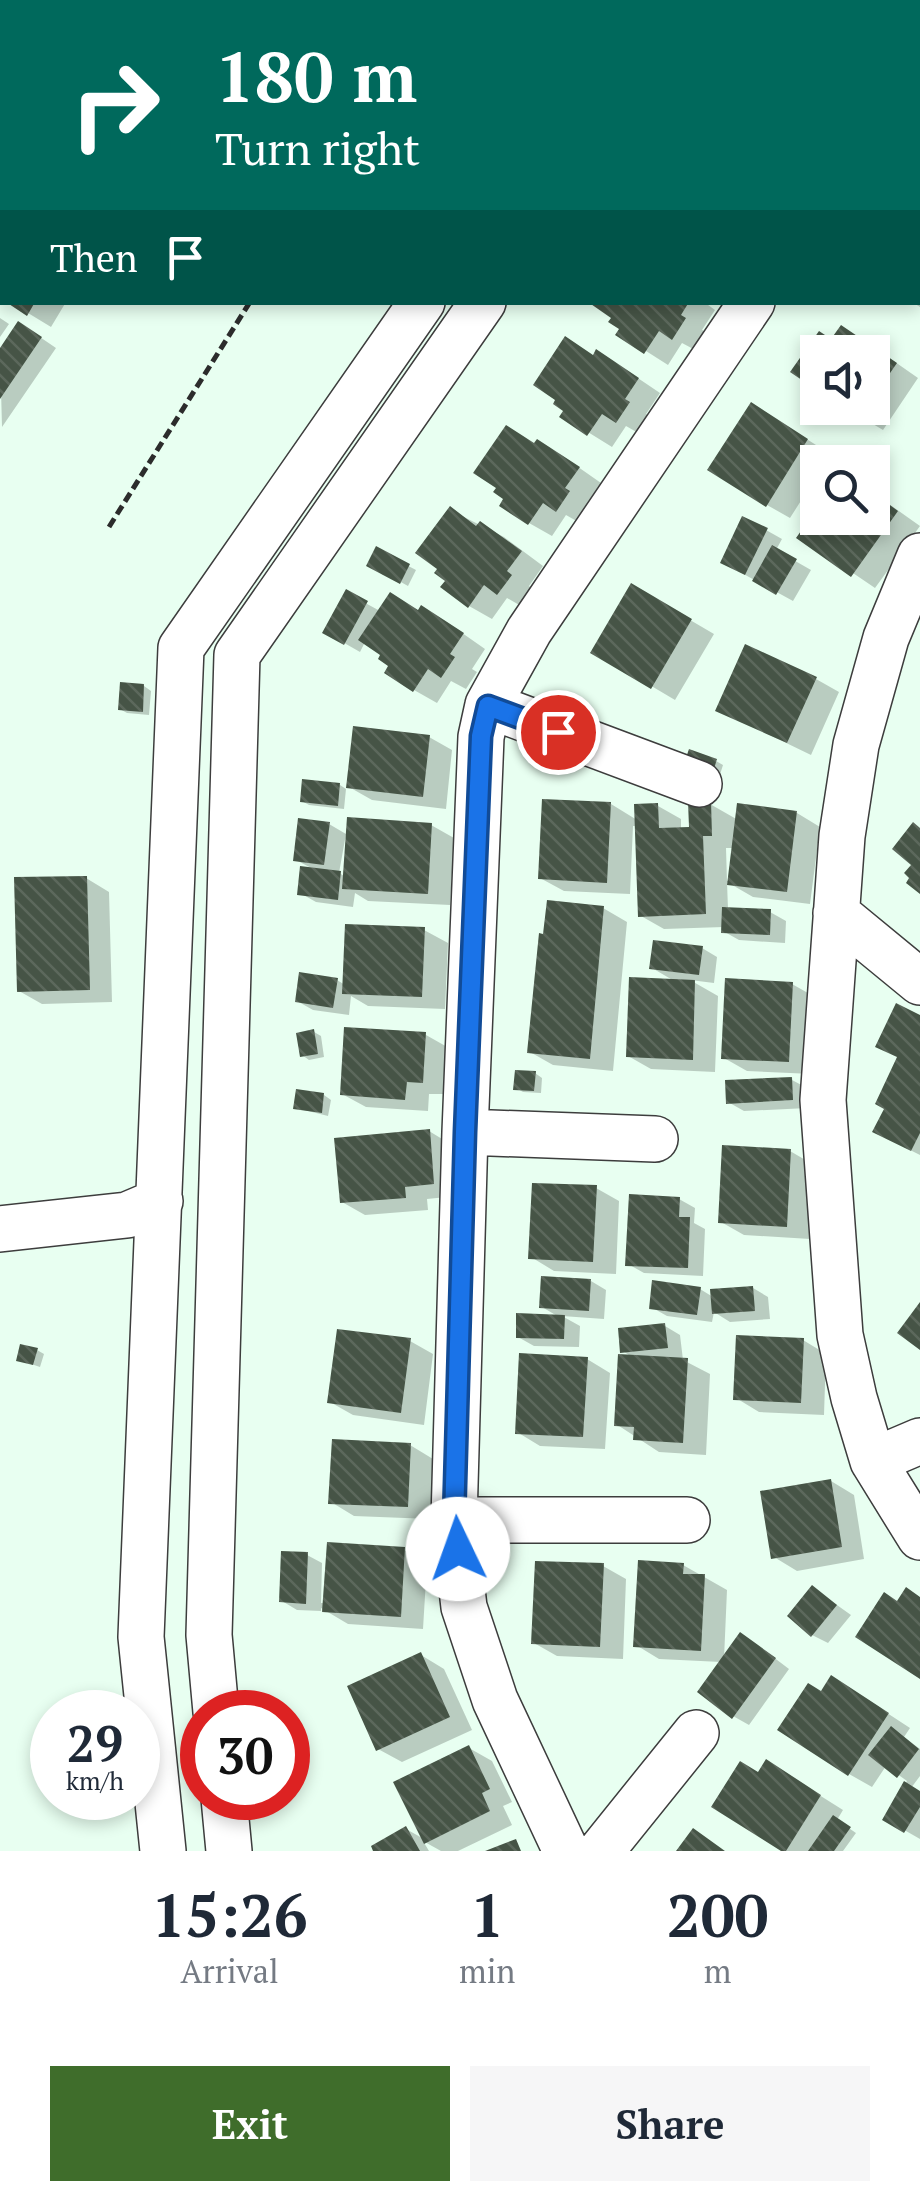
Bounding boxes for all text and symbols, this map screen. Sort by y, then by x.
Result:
text: 180 m [215,29,417,122]
icon: right [50,40,180,170]
text: Turn right [215,118,420,178]
icon: arrive [158,230,213,285]
text: Then [50,233,138,283]
map controls [800,335,890,535]
button: sound [800,335,890,425]
button: search [800,445,890,535]
pin [516,690,601,775]
icon: arrive [531,705,586,760]
position arrow [406,1497,510,1601]
speed limit sign: 30 [180,1690,310,1820]
text: 29 [67,1710,123,1776]
text: km/h [66,1764,124,1797]
text: 15:26 [151,1875,308,1954]
text: 1 [470,1875,504,1954]
text: 200 [667,1875,769,1954]
text: Arrival [181,1950,279,1992]
text: min [459,1950,515,1992]
text: m [704,1950,731,1992]
button: Exit [50,2066,450,2181]
button: Share [470,2066,870,2181]

